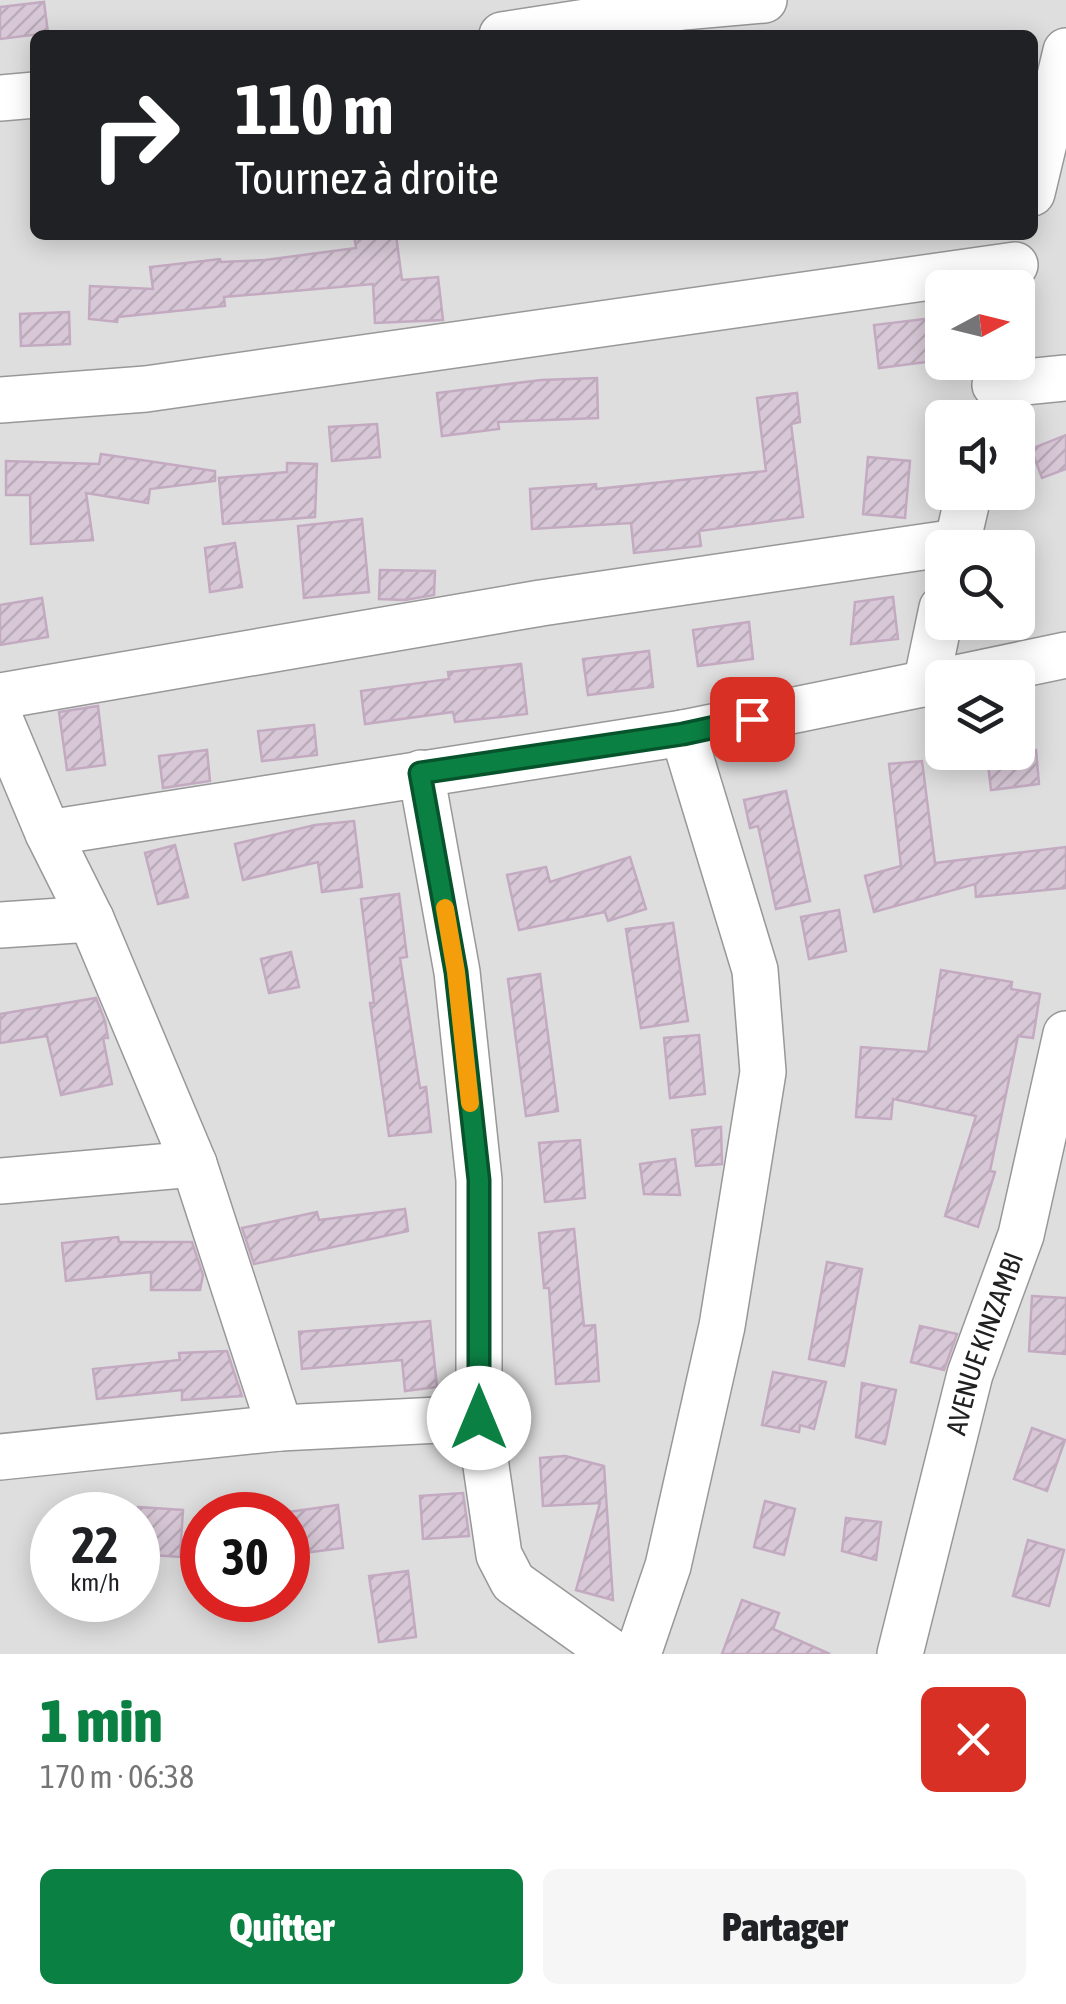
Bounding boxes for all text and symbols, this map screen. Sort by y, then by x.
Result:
text: 110 m [235,69,394,149]
icon: right [70,70,200,200]
text: Tournez à droite [235,152,499,204]
north arrow [925,270,1035,380]
map controls [925,270,1035,770]
button: sound [925,400,1035,510]
button: search [925,530,1035,640]
button: layers [925,660,1035,770]
pin [710,677,795,762]
icon: arrive [725,692,780,747]
street label: AVENUE KINZAMBI [939,1248,1029,1438]
position arrow [427,1366,531,1470]
speed limit sign: 30 [180,1492,310,1622]
text: 22 [71,1516,118,1574]
text: km/h [70,1568,120,1596]
text: 1 min [40,1686,163,1755]
button: close [921,1687,1026,1792]
text: 170 m · 06:38 [40,1758,194,1795]
button: Quitter [40,1869,523,1984]
button: Partager [543,1869,1026,1984]

